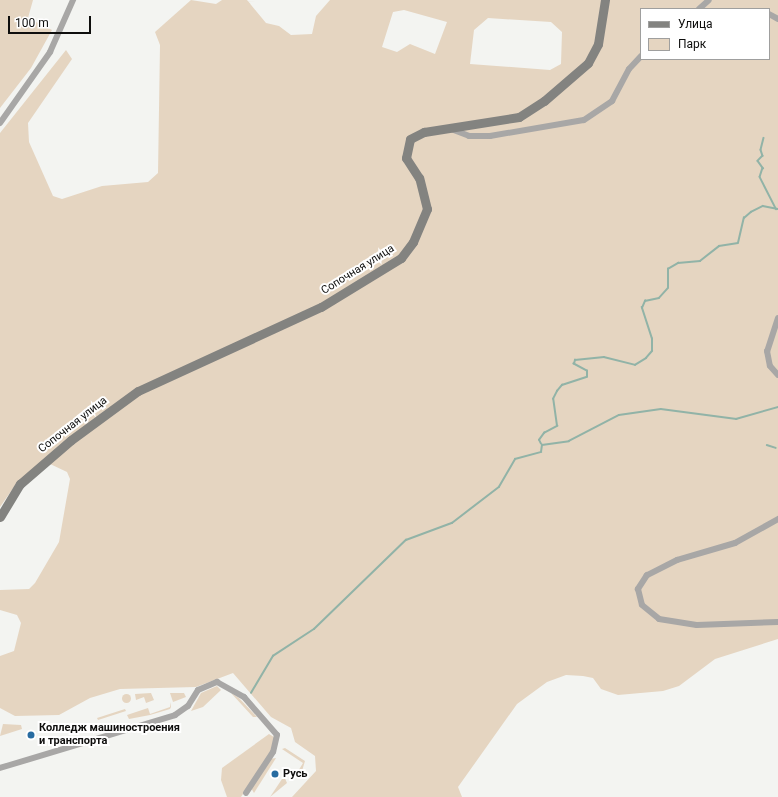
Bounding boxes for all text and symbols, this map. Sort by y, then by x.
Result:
scale bar [10,8,93,34]
legend [640,8,770,60]
text: 100 m [15,16,49,30]
text: Улица [678,17,713,31]
text: Парк [678,37,706,51]
street label: Сопочная улица [319,242,397,298]
street label: Сопочная улица [36,394,110,456]
place label: Колледж машиностроения и транспорта [39,722,180,748]
marker: Колледж машиностроения и транспорта [26,730,36,740]
place label: Русь [283,767,308,781]
marker: Русь [270,769,280,779]

